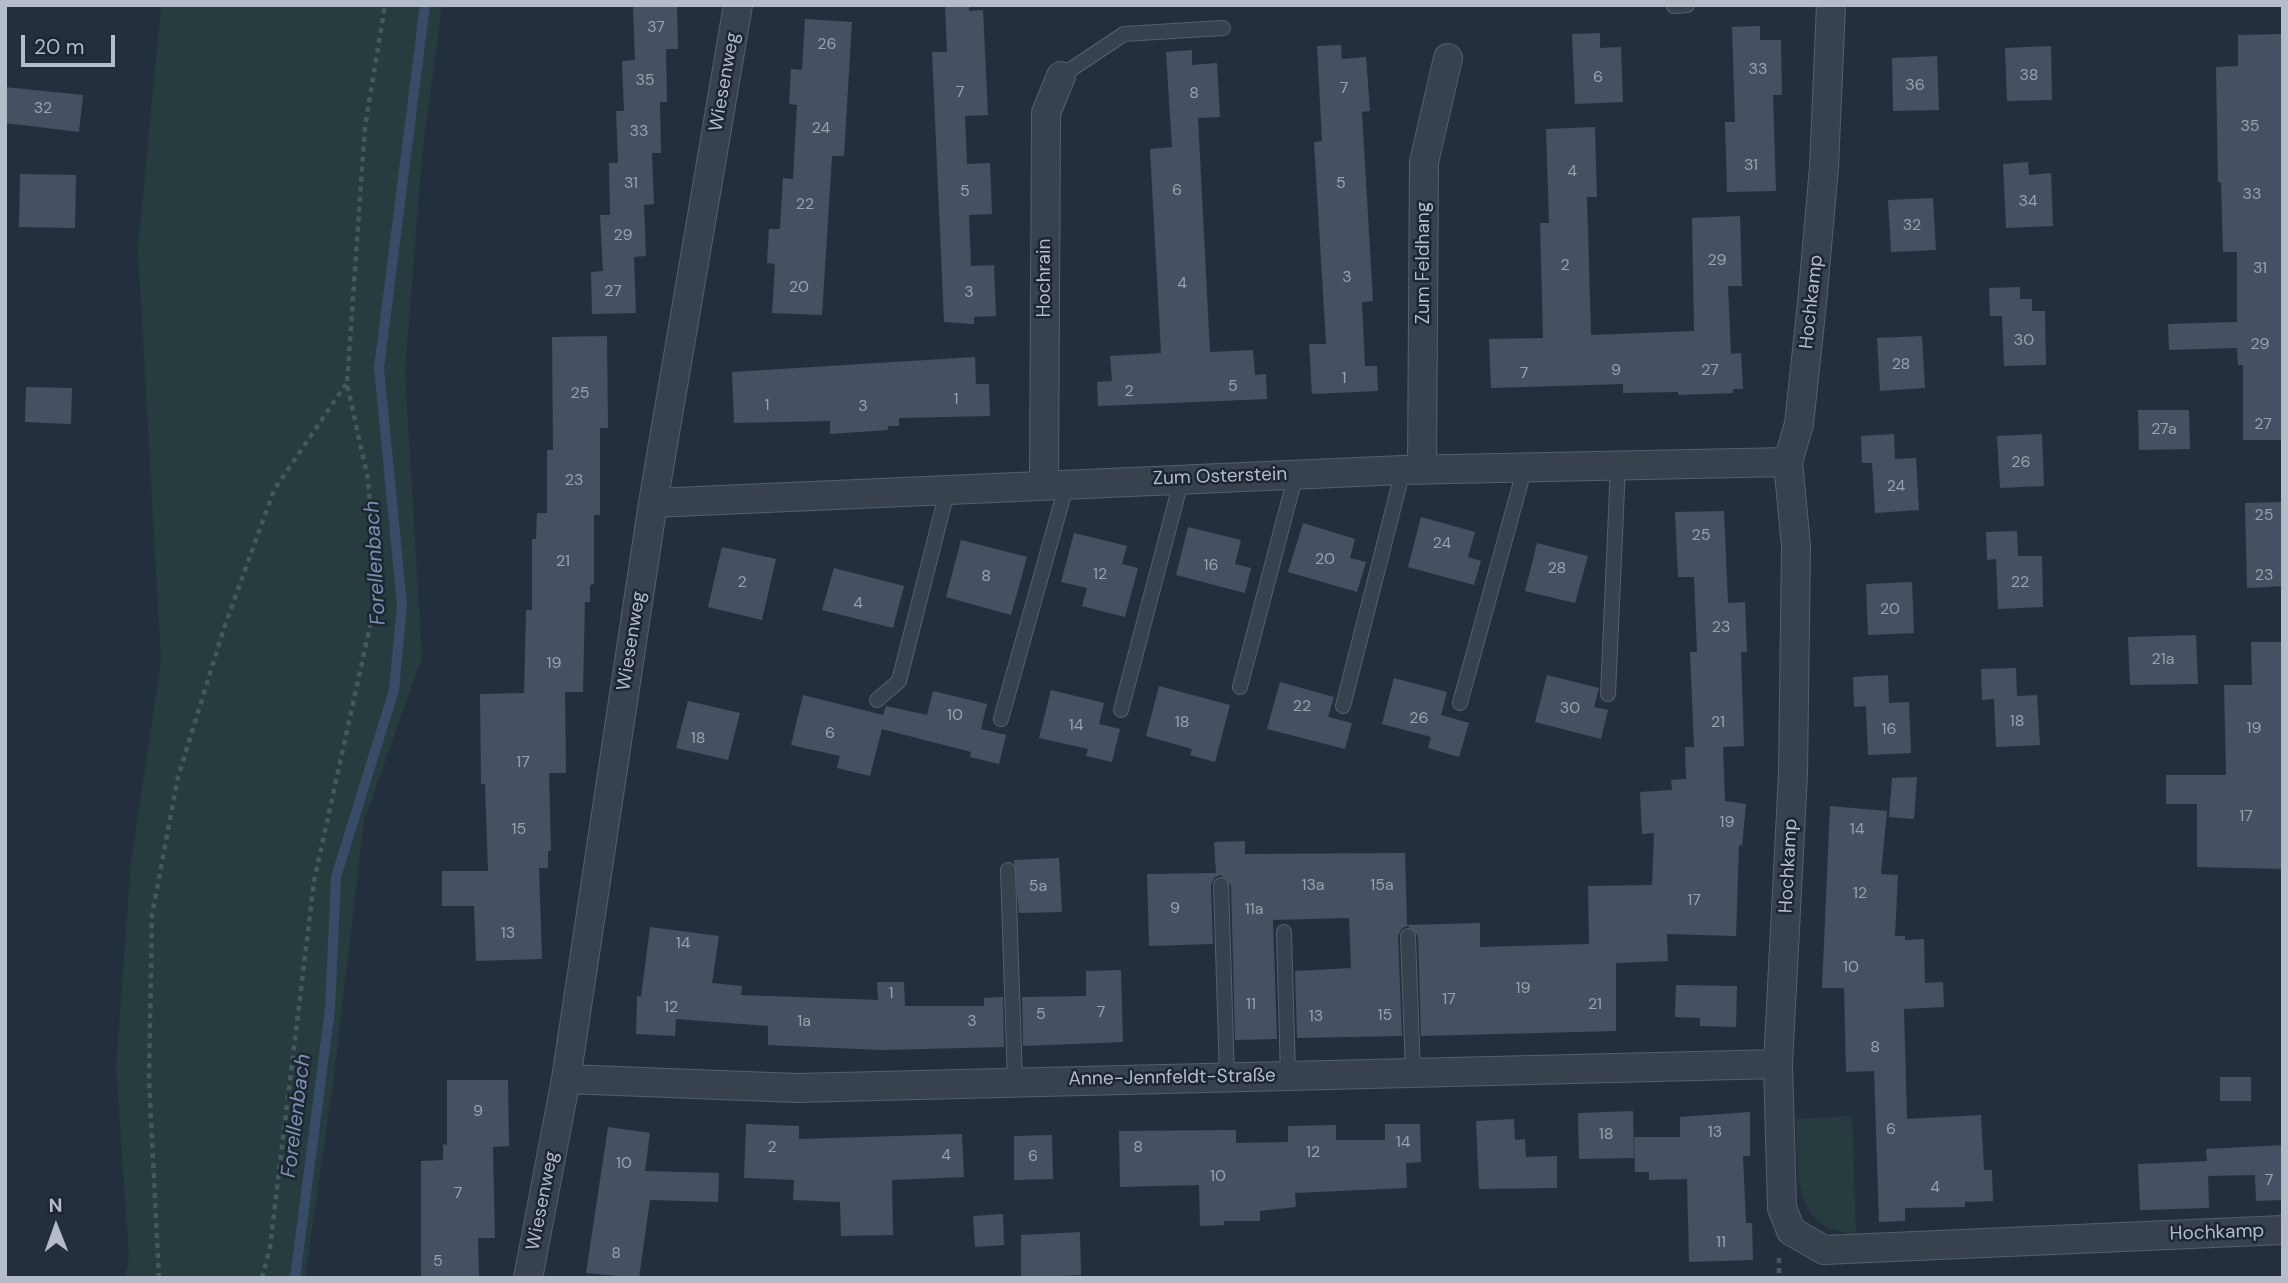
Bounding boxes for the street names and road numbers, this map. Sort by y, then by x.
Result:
street label: Wiesenweg [705,31,745,133]
street label: Zum Feldhang [1413,202,1435,324]
street label: Hochrain [1034,239,1056,317]
street label: Hochkamp [1796,254,1828,350]
street label: Zum Osterstein [1152,463,1288,491]
street label: Wiesenweg [613,590,651,692]
street label: Hochkamp [1775,818,1803,914]
street label: Anne-Jennfeldt-Straße [1068,1065,1276,1091]
street label: Wiesenweg [522,1150,564,1252]
street label: Hochkamp [2169,1220,2265,1246]

